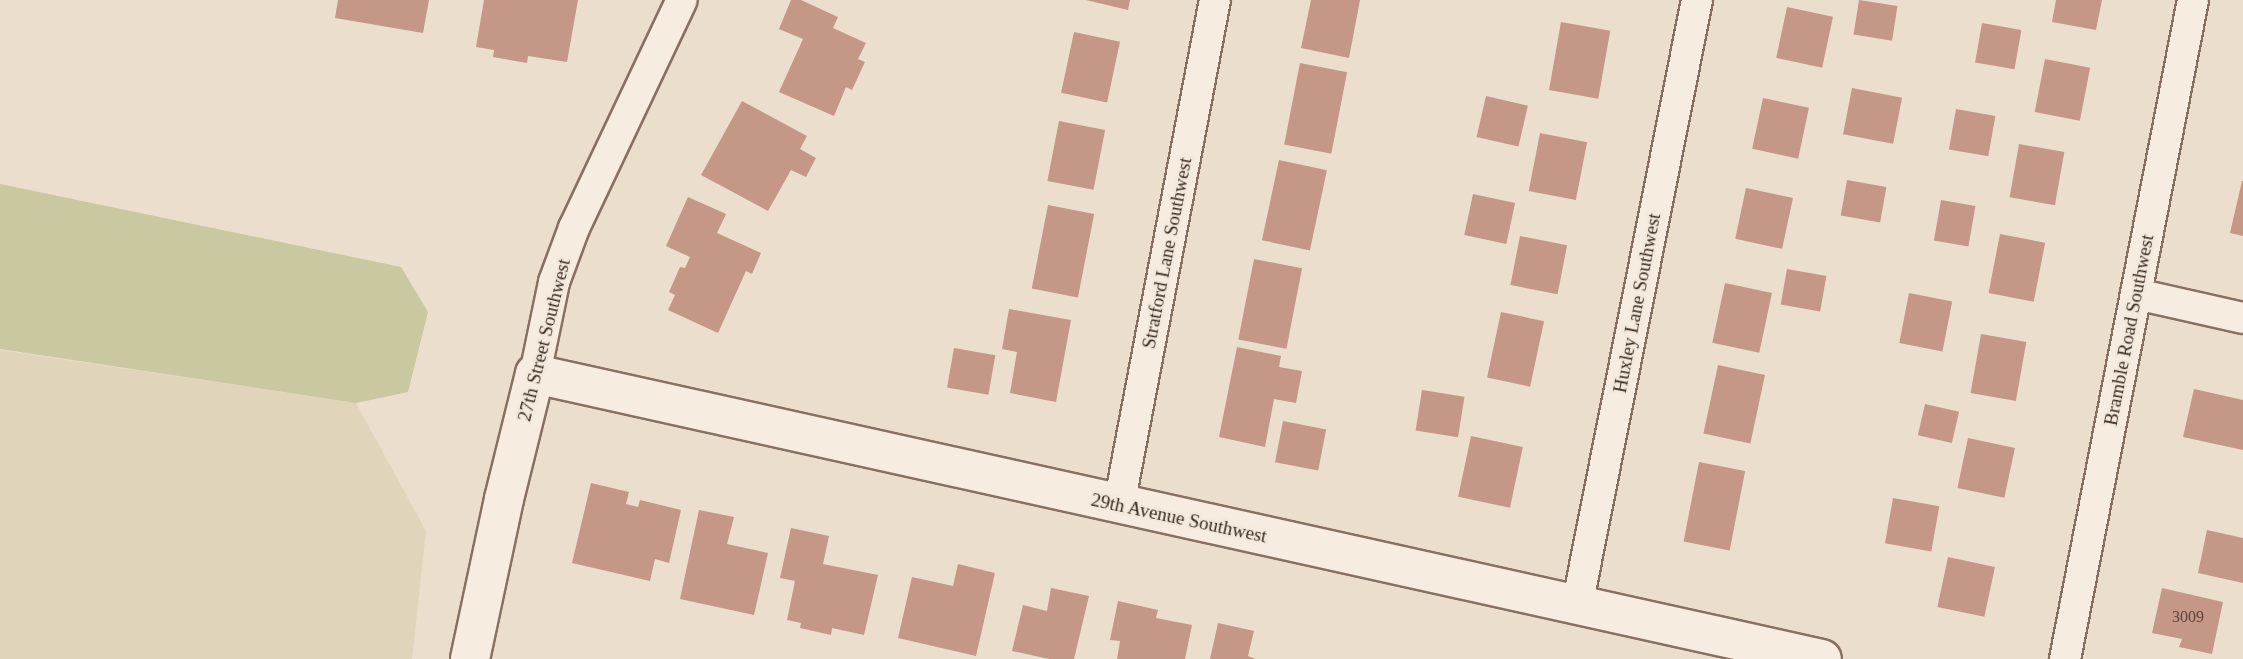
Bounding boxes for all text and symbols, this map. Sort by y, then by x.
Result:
street label: Stratford Lane Southwest [1137,156,1197,350]
street label: Huxley Lane Southwest [1608,211,1666,395]
street label: Bramble Road Southwest [2099,233,2159,427]
street label: 27th Street Southwest [513,256,575,424]
street label: 29th Avenue Southwest [1089,488,1269,548]
house number: 3009 [2172,607,2204,627]

